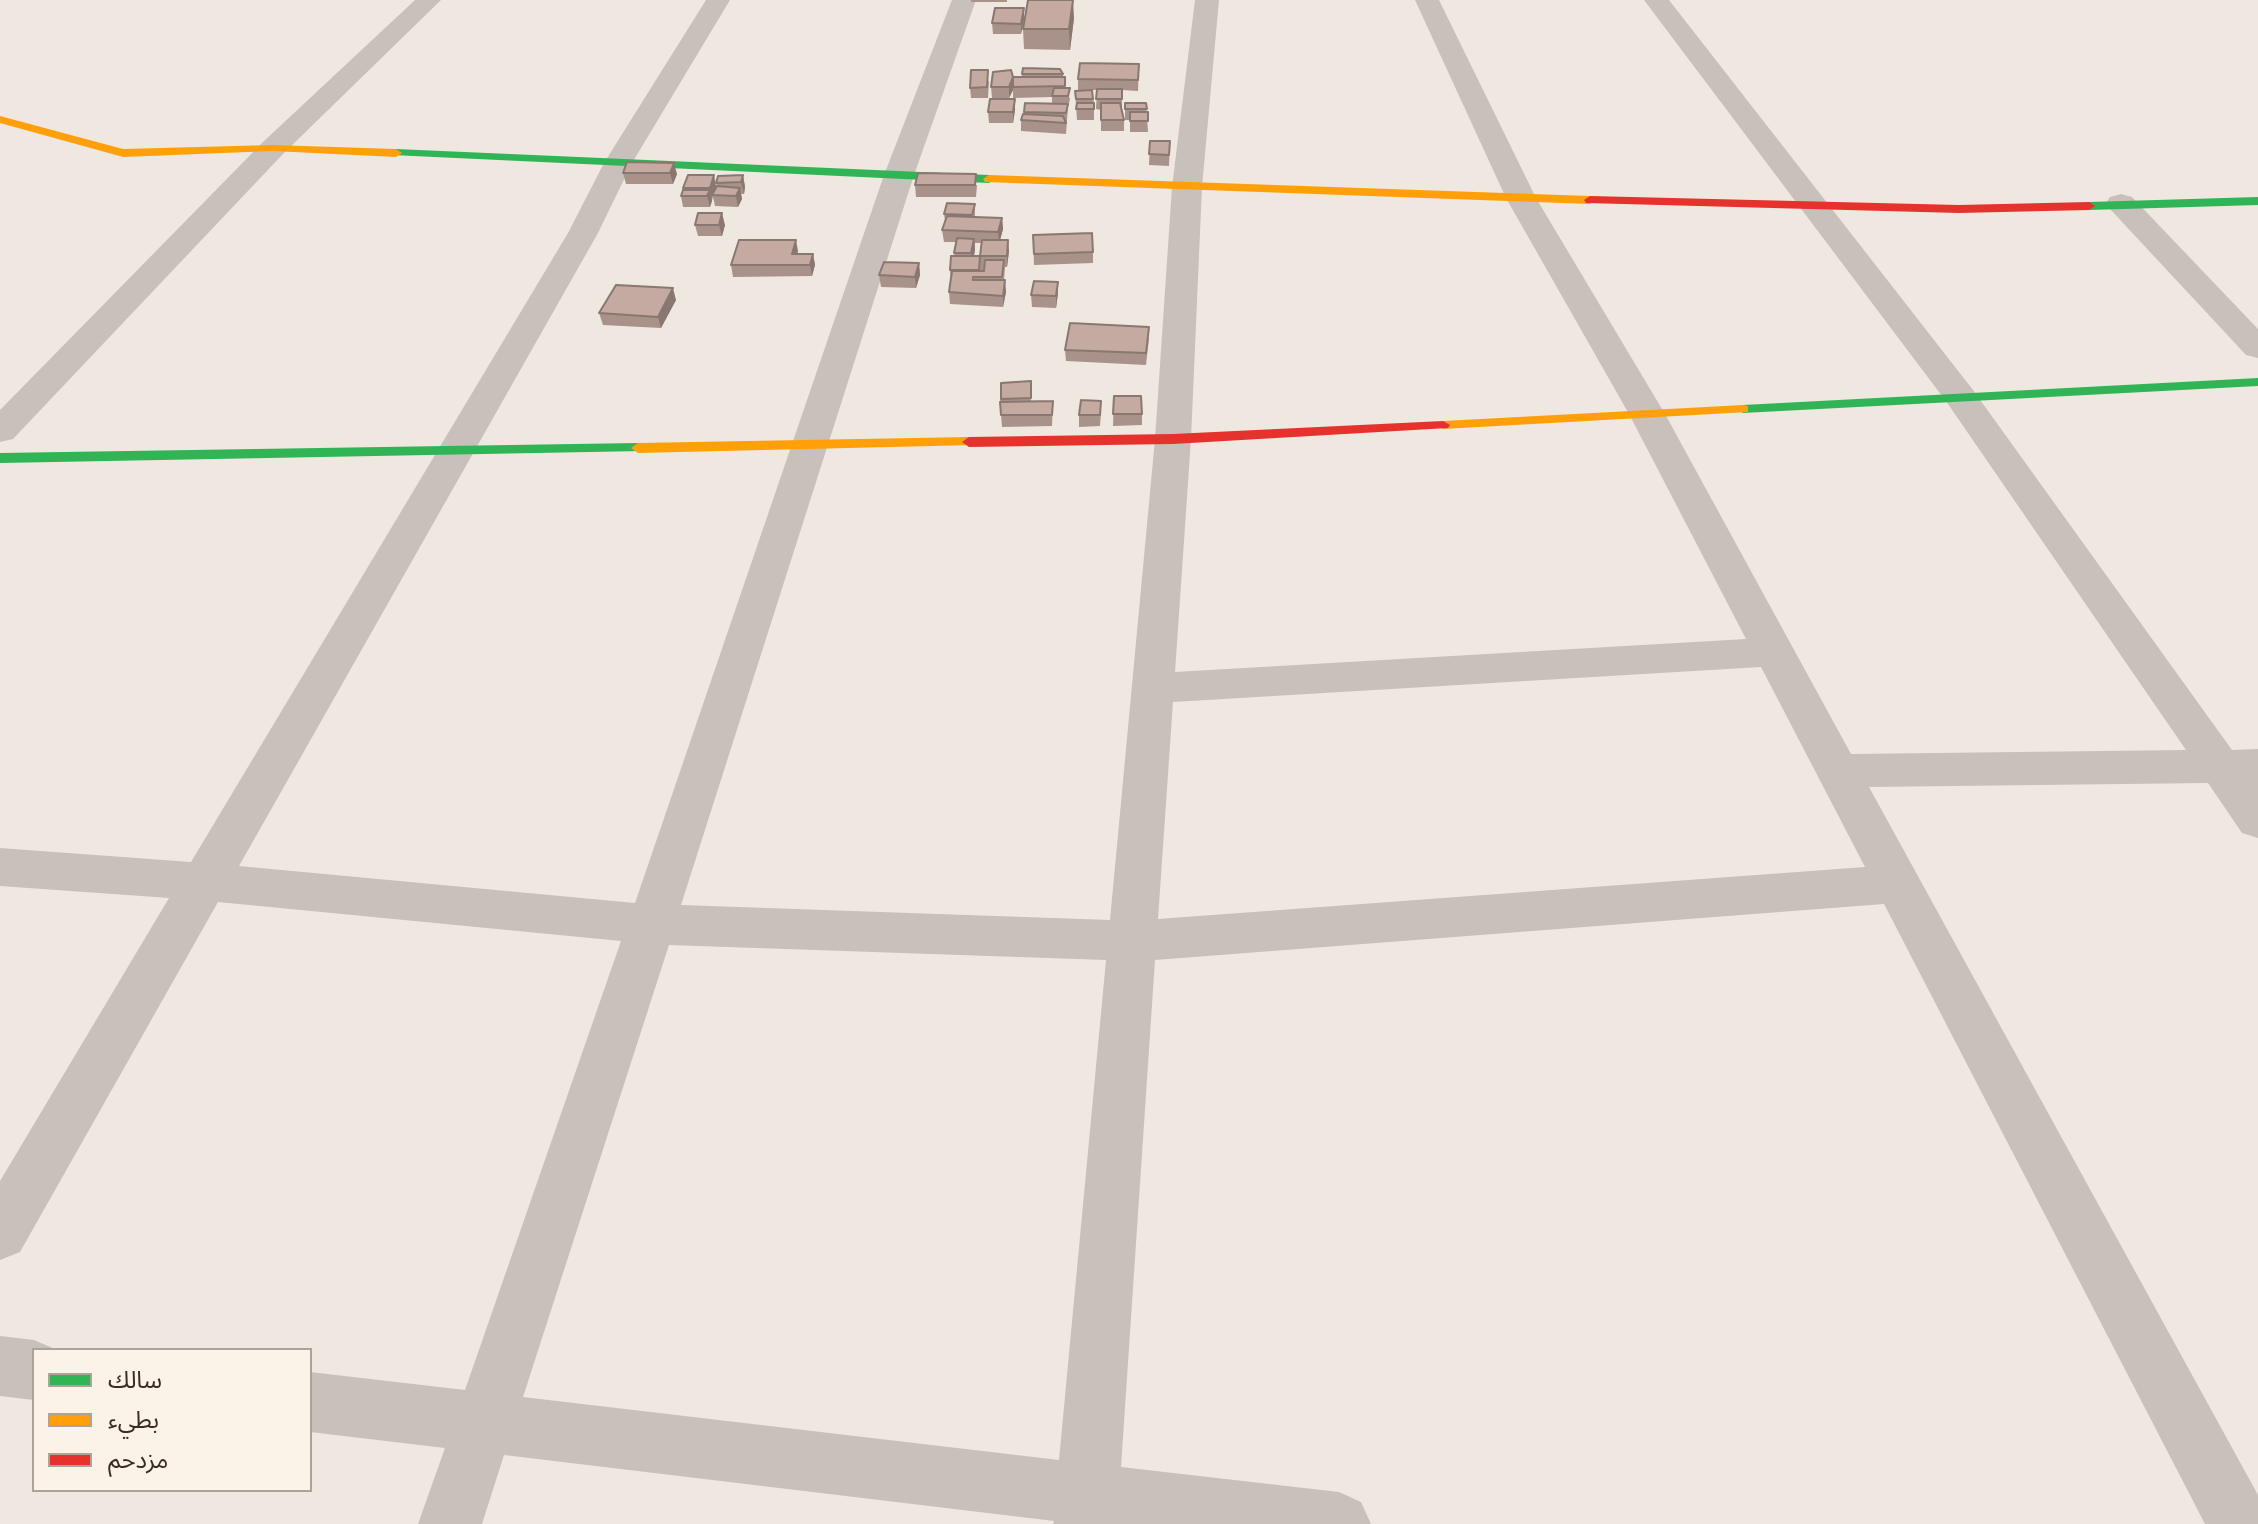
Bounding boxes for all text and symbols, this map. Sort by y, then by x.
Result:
legend [32,1348,312,1492]
text: سالك [108,1363,162,1395]
text: بطيء [108,1403,159,1435]
text: مزدحم [108,1443,168,1475]

